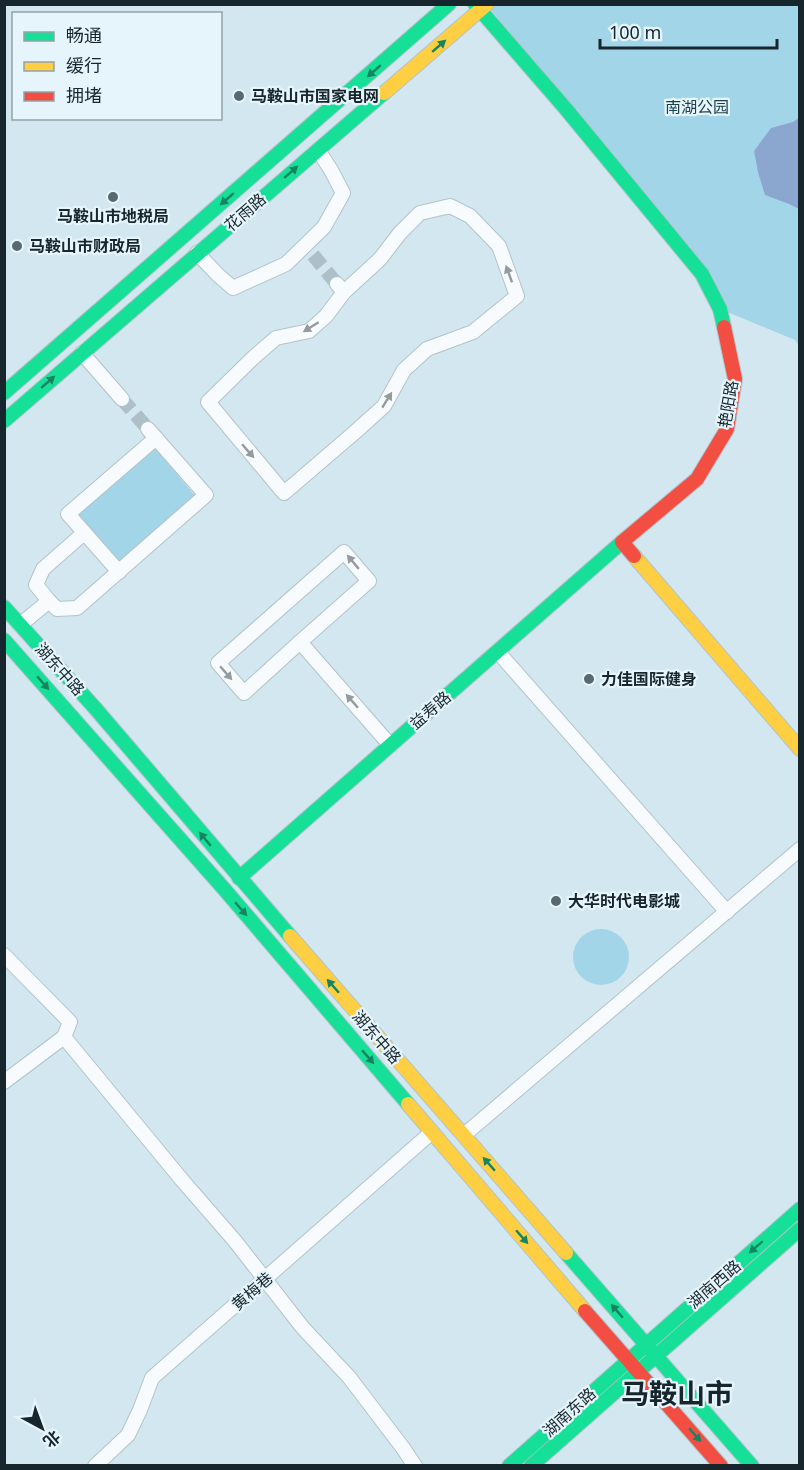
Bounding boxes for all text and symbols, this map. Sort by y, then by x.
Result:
legend [12,12,222,120]
scale bar [600,12,777,50]
text: 100 m [609,20,661,44]
text: 畅通 [66,23,102,47]
one-way arrow [431,39,447,52]
text: 缓行 [66,53,102,77]
one-way arrow [366,64,381,77]
text: 拥堵 [66,83,102,107]
place label: 马鞍山市国家电网 [251,85,379,107]
marker: 马鞍山市国家电网 [232,89,246,103]
park label: 南湖公园 [665,96,729,118]
one-way arrow [283,166,298,179]
street label: 花雨路 [220,188,270,236]
marker: 马鞍山市地税局 [106,190,120,204]
one-way arrow [220,192,235,205]
place label: 马鞍山市地税局 [57,205,169,227]
place label: 马鞍山市财政局 [29,235,141,257]
marker: 马鞍山市财政局 [10,239,24,253]
one-way arrow [503,265,513,283]
one-way arrow [303,321,320,332]
one-way arrow [41,375,56,389]
street label: 艳阳路 [713,378,743,430]
one-way arrow [381,392,392,408]
one-way arrow [241,443,254,458]
one-way arrow [347,555,360,570]
street label: 湖东中路 [30,638,90,700]
one-way arrow [219,665,232,680]
place label: 力佳国际健身 [601,668,697,690]
marker: 力佳国际健身 [582,672,596,686]
one-way arrow [36,676,50,691]
street label: 益寿路 [405,686,455,734]
one-way arrow [346,694,359,709]
one-way arrow [199,832,212,847]
place label: 大华时代电影城 [568,890,680,912]
marker: 大华时代电影城 [549,894,563,908]
one-way arrow [234,901,247,916]
one-way arrow [327,979,340,994]
street label: 湖东中路 [348,1006,406,1068]
one-way arrow [361,1049,374,1064]
one-way arrow [483,1157,496,1172]
one-way arrow [515,1229,528,1244]
one-way arrow [749,1240,764,1253]
street label: 湖南西路 [683,1255,745,1313]
street label: 黄梅巷 [227,1267,277,1315]
one-way arrow [611,1304,624,1319]
district label: 马鞍山市 [621,1374,733,1412]
street label: 湖南东路 [538,1382,600,1442]
north arrow [12,1398,72,1458]
text: 北 [39,1426,65,1453]
one-way arrow [688,1427,701,1443]

